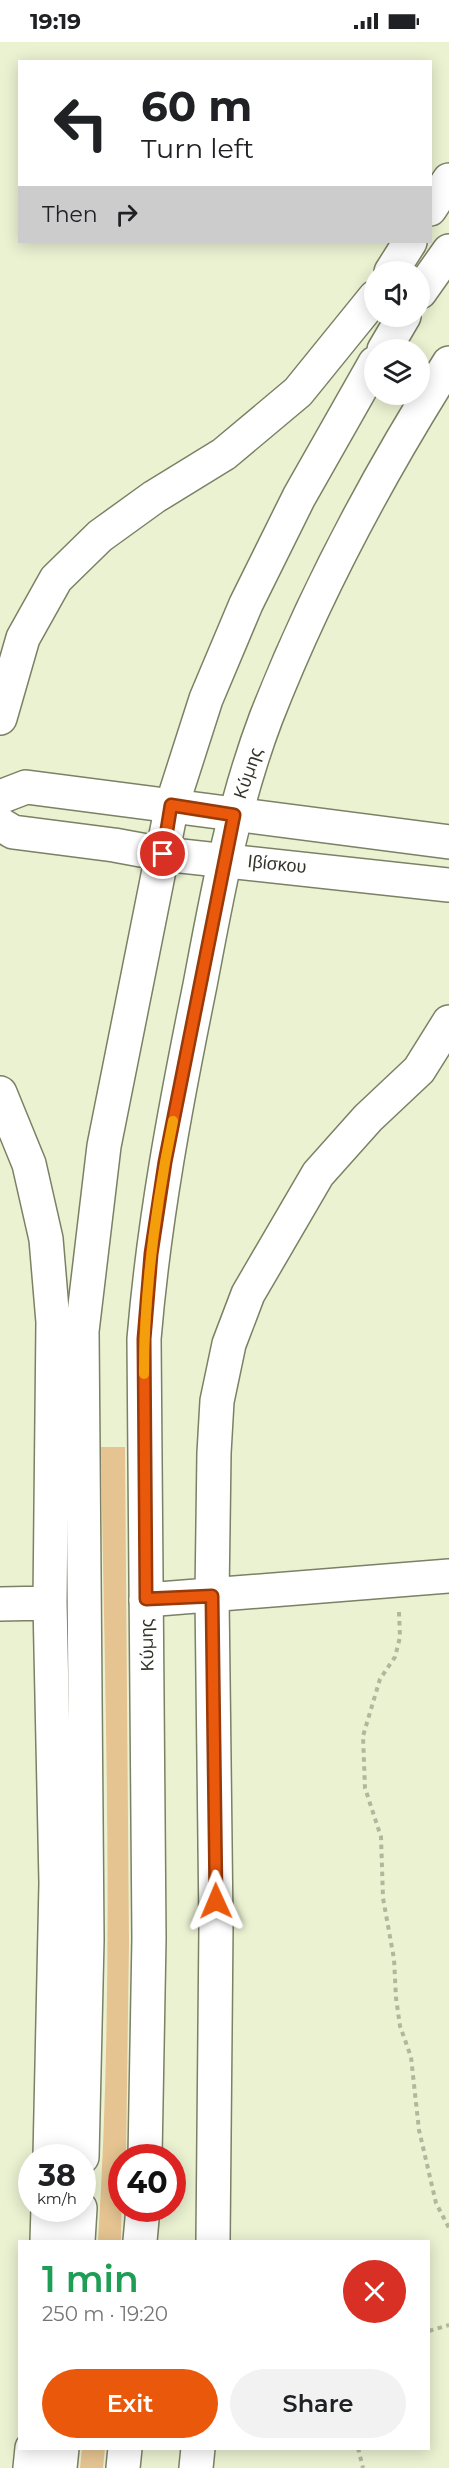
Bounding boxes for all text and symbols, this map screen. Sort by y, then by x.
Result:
text: 19:19 [30,8,81,35]
text: 60 m [141,80,252,132]
icon: left [42,84,120,162]
text: Turn left [141,132,254,165]
icon: right [110,198,143,231]
text: Then [42,201,98,228]
map controls [364,261,430,405]
button: sound [364,261,430,327]
button: layers [364,339,430,405]
street label: Κύμης [229,744,267,802]
pin [137,828,188,879]
icon: arrive [146,837,179,870]
street label: Ιβίσκου [246,850,308,878]
street label: Κύμης [136,1618,158,1672]
position arrow [184,1869,248,1933]
speed limit sign: 40 [108,2144,186,2222]
text: 38 [38,2157,76,2194]
text: km/h [37,2189,77,2208]
text: 1 min [42,2257,139,2301]
button: close [343,2260,406,2323]
text: 250 m · 19:20 [42,2302,168,2326]
button: Exit [42,2369,218,2438]
button: Share [230,2369,406,2438]

